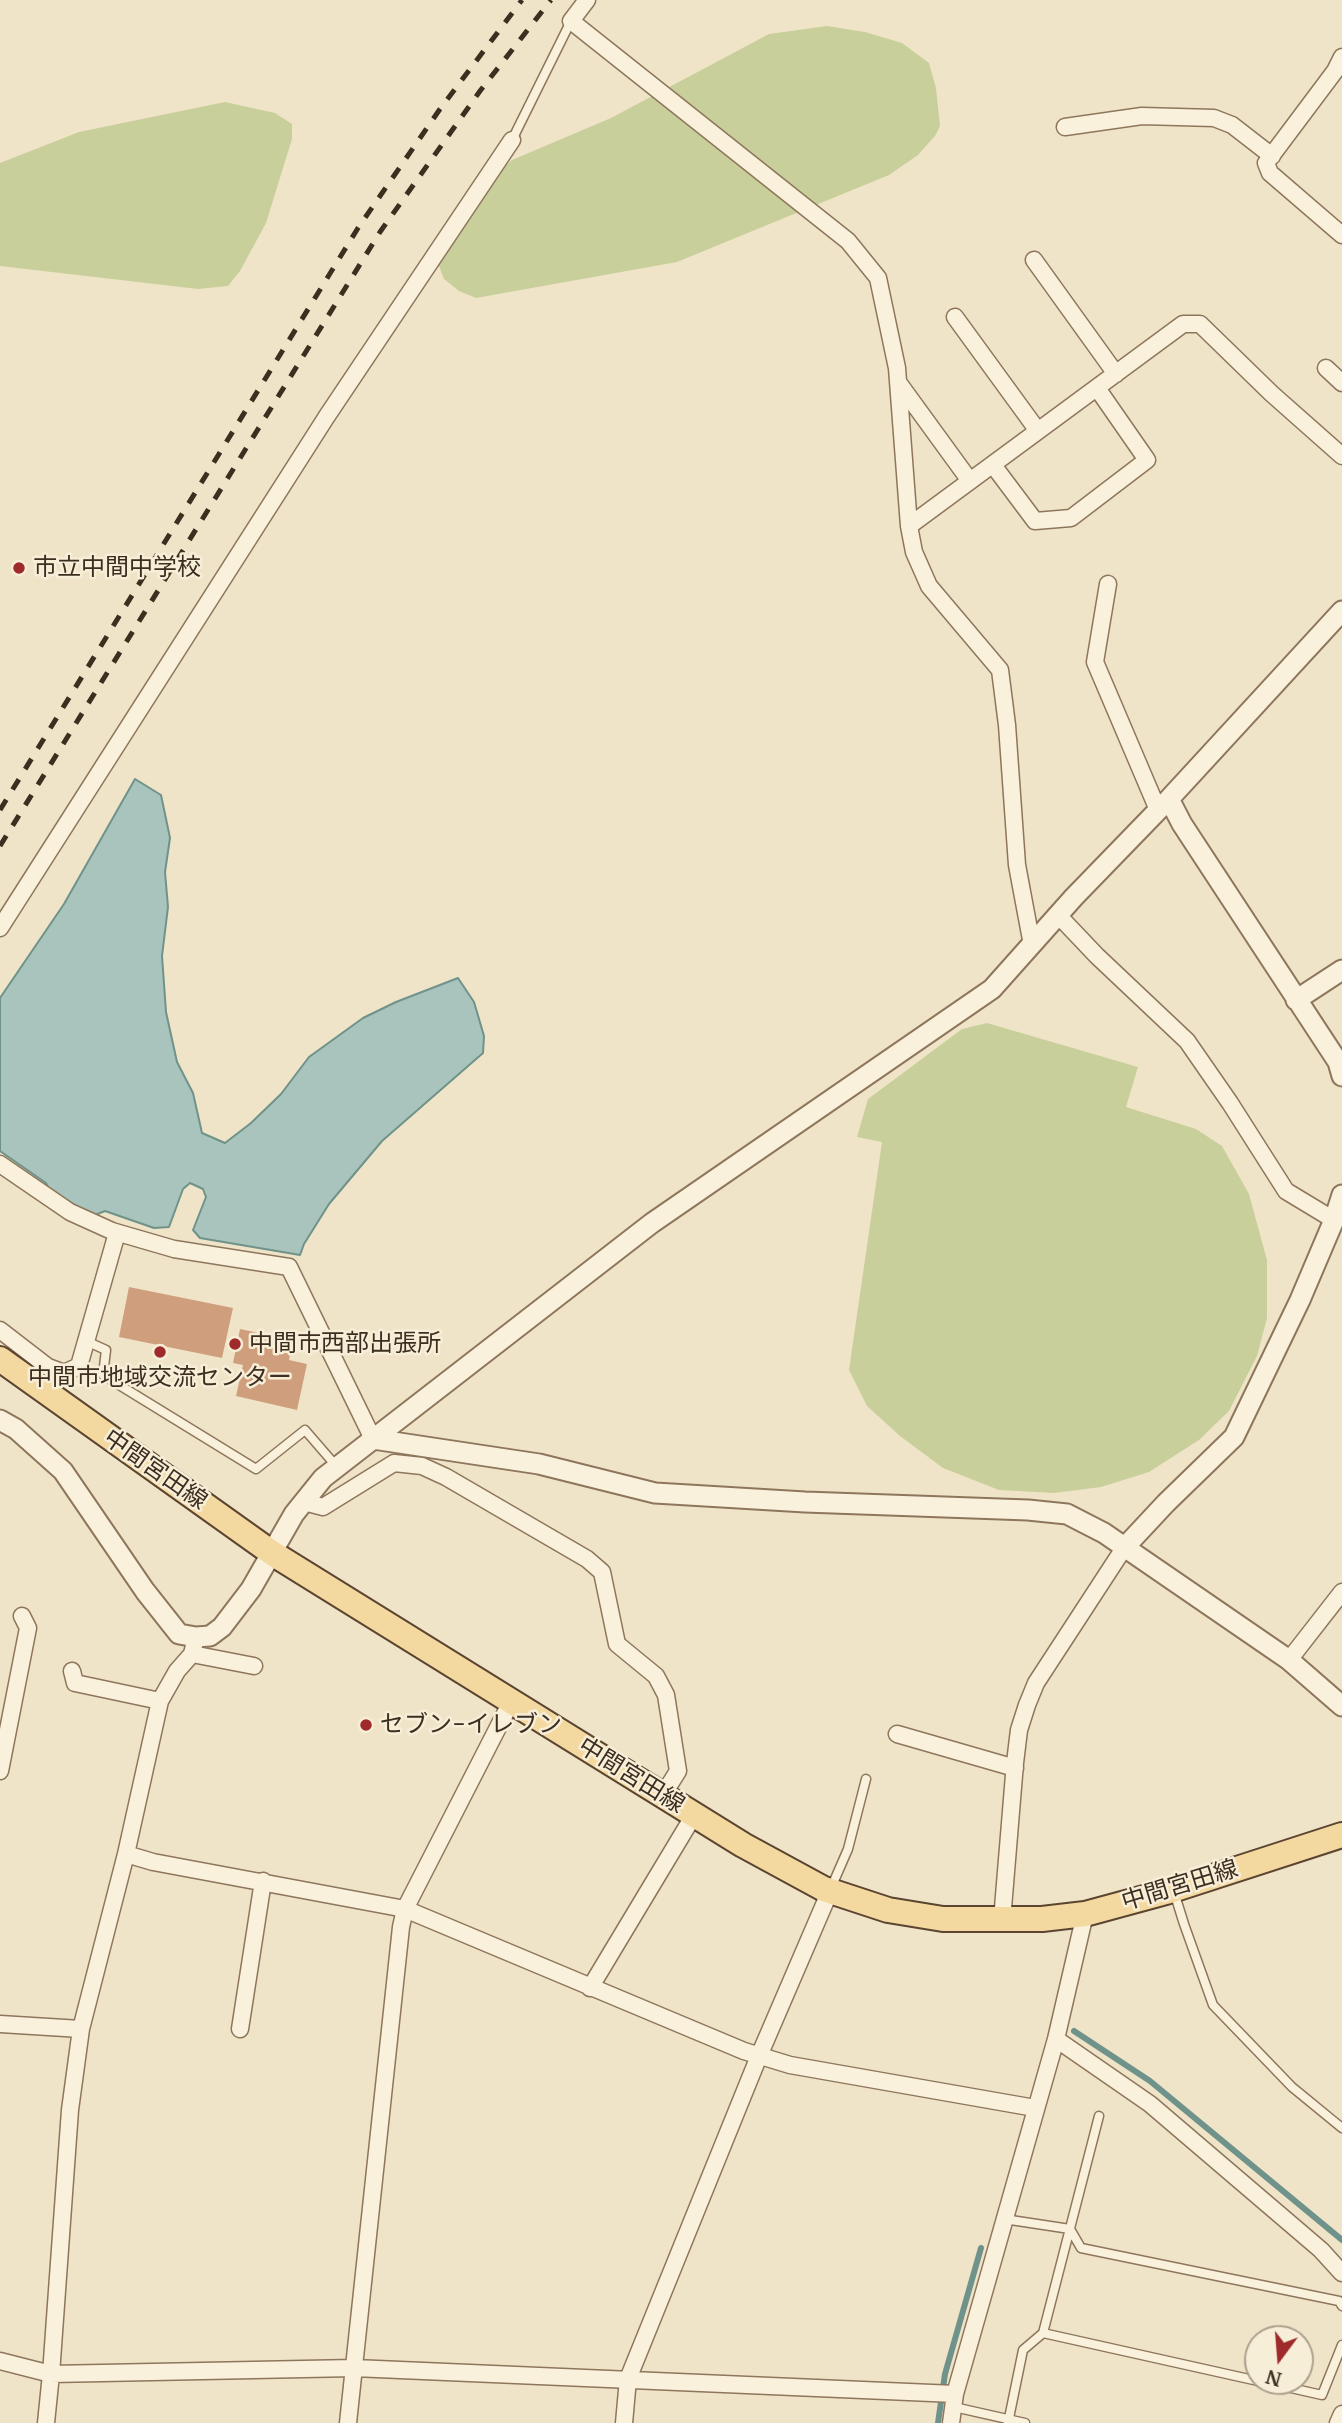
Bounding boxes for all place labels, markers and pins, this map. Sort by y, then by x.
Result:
place label: 市立中間中学校 [33,554,201,582]
marker: 市立中間中学校 [11,560,27,576]
place label: 中間市西部出張所 [249,1330,441,1358]
marker: 中間市西部出張所 [227,1336,243,1352]
marker: 中間市地域交流センター [152,1344,168,1360]
place label: 中間市地域交流センター [28,1364,292,1392]
place label: セブン-イレブン [380,1711,562,1739]
marker: セブン-イレブン [358,1717,374,1733]

